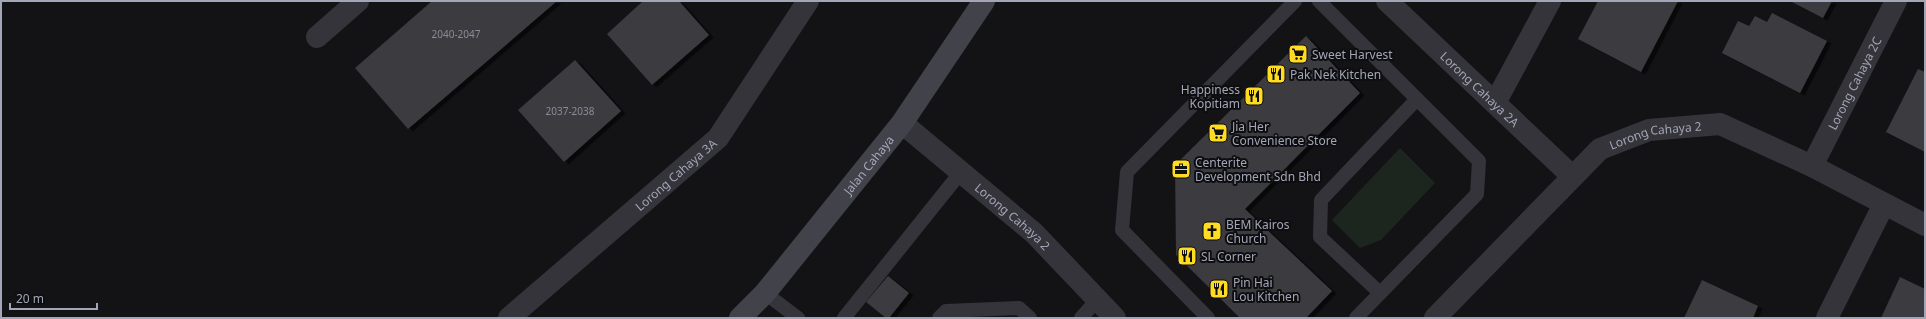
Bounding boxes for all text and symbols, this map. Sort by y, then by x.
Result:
house number: 2040-2047 [432,27,481,41]
street label: Lorong Cahaya 2C [1823,33,1885,133]
supermarket icon: Sweet Harvest [1287,43,1309,65]
place label: Sweet Harvest [1312,46,1393,63]
street label: Lorong Cahaya 2A [1437,48,1523,131]
restaurant icon: Pak Nek Kitchen [1265,63,1287,85]
place label: Pak Nek Kitchen [1290,66,1381,83]
place label: Happiness Kopitiam [1181,81,1240,112]
restaurant icon: Happiness Kopitiam [1243,85,1265,107]
house number: 2037-2038 [546,104,595,118]
street label: Lorong Cahaya 2 [1607,117,1702,153]
place label: Jia Her Convenience Store [1231,118,1337,149]
supermarket icon: Jia Her Convenience Store [1207,122,1229,144]
street label: Jalan Cahaya [839,132,897,199]
street label: Lorong Cahaya 3A [631,134,720,214]
place label: Centerite Development Sdn Bhd [1195,154,1321,185]
office icon: Centerite Development Sdn Bhd [1170,158,1192,180]
street label: Lorong Cahaya 2 [972,179,1054,254]
place label: BEM Kairos Church [1226,216,1290,247]
church icon: BEM Kairos Church [1201,220,1223,242]
restaurant icon: SL Corner [1176,245,1198,267]
place label: SL Corner [1201,248,1256,265]
place label: Pin Hai Lou Kitchen [1233,274,1299,305]
restaurant icon: Pin Hai Lou Kitchen [1208,278,1230,300]
scale bar [10,285,97,311]
text: 20 m [16,290,44,307]

